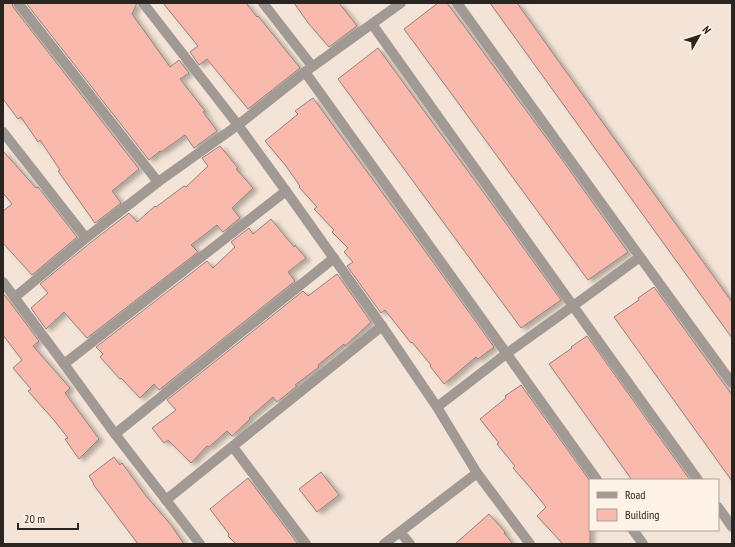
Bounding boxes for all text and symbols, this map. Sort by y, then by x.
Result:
north arrow [679,16,719,56]
text: N [699,23,714,36]
legend [589,479,719,531]
text: Road [625,487,645,502]
scale bar [18,505,78,531]
text: Building [625,507,660,522]
text: 20 m [24,511,45,526]

